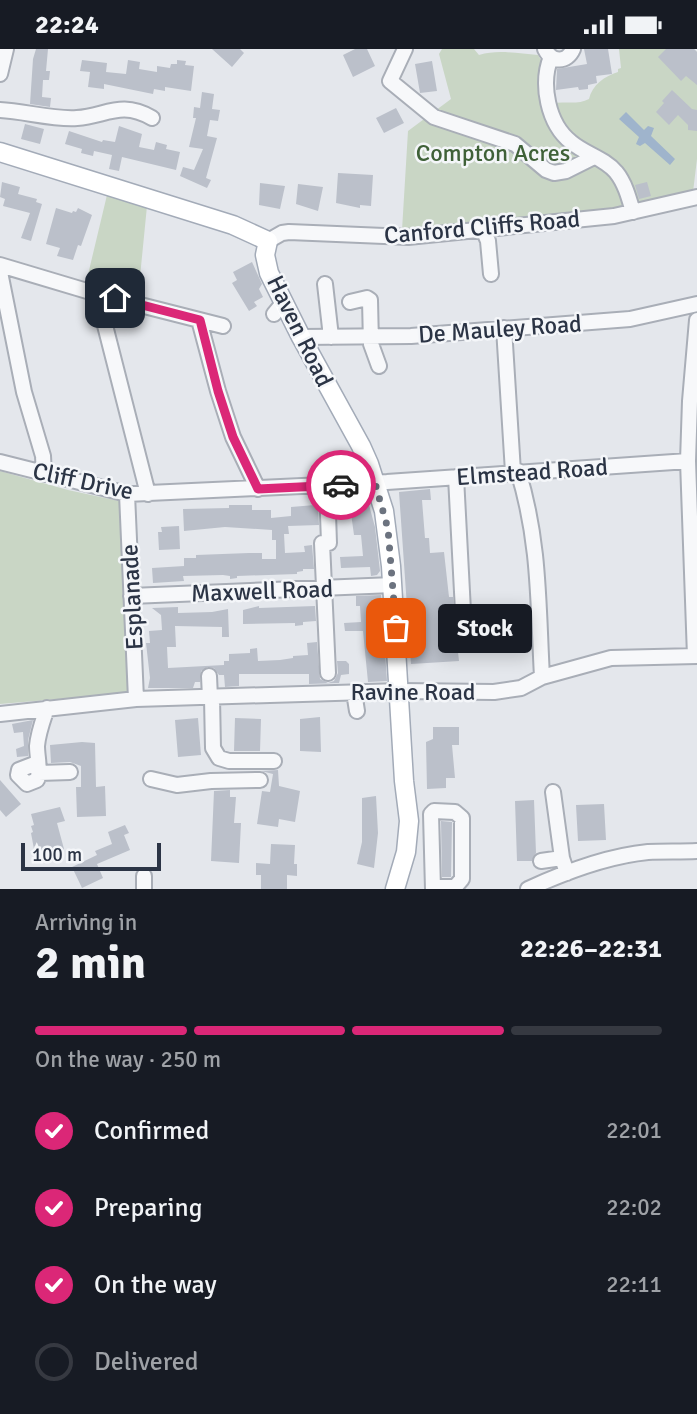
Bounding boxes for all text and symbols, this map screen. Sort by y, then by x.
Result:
text: 22:24 [35,9,99,41]
park label: Compton Acres [416,138,570,168]
street label: Canford Cliffs Road [383,203,581,251]
pin [85,268,145,328]
street label: Haven Road [260,270,340,392]
icon: home [96,279,134,317]
street label: De Mauley Road [417,308,583,350]
courier [306,450,376,520]
street label: Elmstead Road [455,452,609,492]
street label: Cliff Drive [30,456,136,506]
icon: car [322,466,360,504]
street label: Esplanade [114,543,150,651]
street label: Maxwell Road [190,574,334,608]
pin [366,598,426,658]
callout: Stock [438,603,532,653]
icon: bag [377,609,415,647]
text: Stock [457,614,513,643]
street label: Ravine Road [351,677,475,707]
scale bar [21,840,161,872]
text: 100 m [32,843,82,867]
text: Arriving in [35,908,137,937]
text: 22:26–22:31 [520,933,662,965]
text: 2 min [35,935,146,991]
text: On the way · 250 m [35,1045,221,1074]
icon: check [35,1112,73,1150]
text: Confirmed [94,1115,209,1147]
text: 22:01 [606,1116,662,1145]
icon: check [35,1189,73,1227]
text: Preparing [94,1192,202,1224]
text: 22:02 [606,1193,662,1222]
icon: check [35,1266,73,1304]
text: On the way [94,1269,217,1301]
text: 22:11 [606,1270,662,1299]
text: Delivered [94,1346,199,1378]

